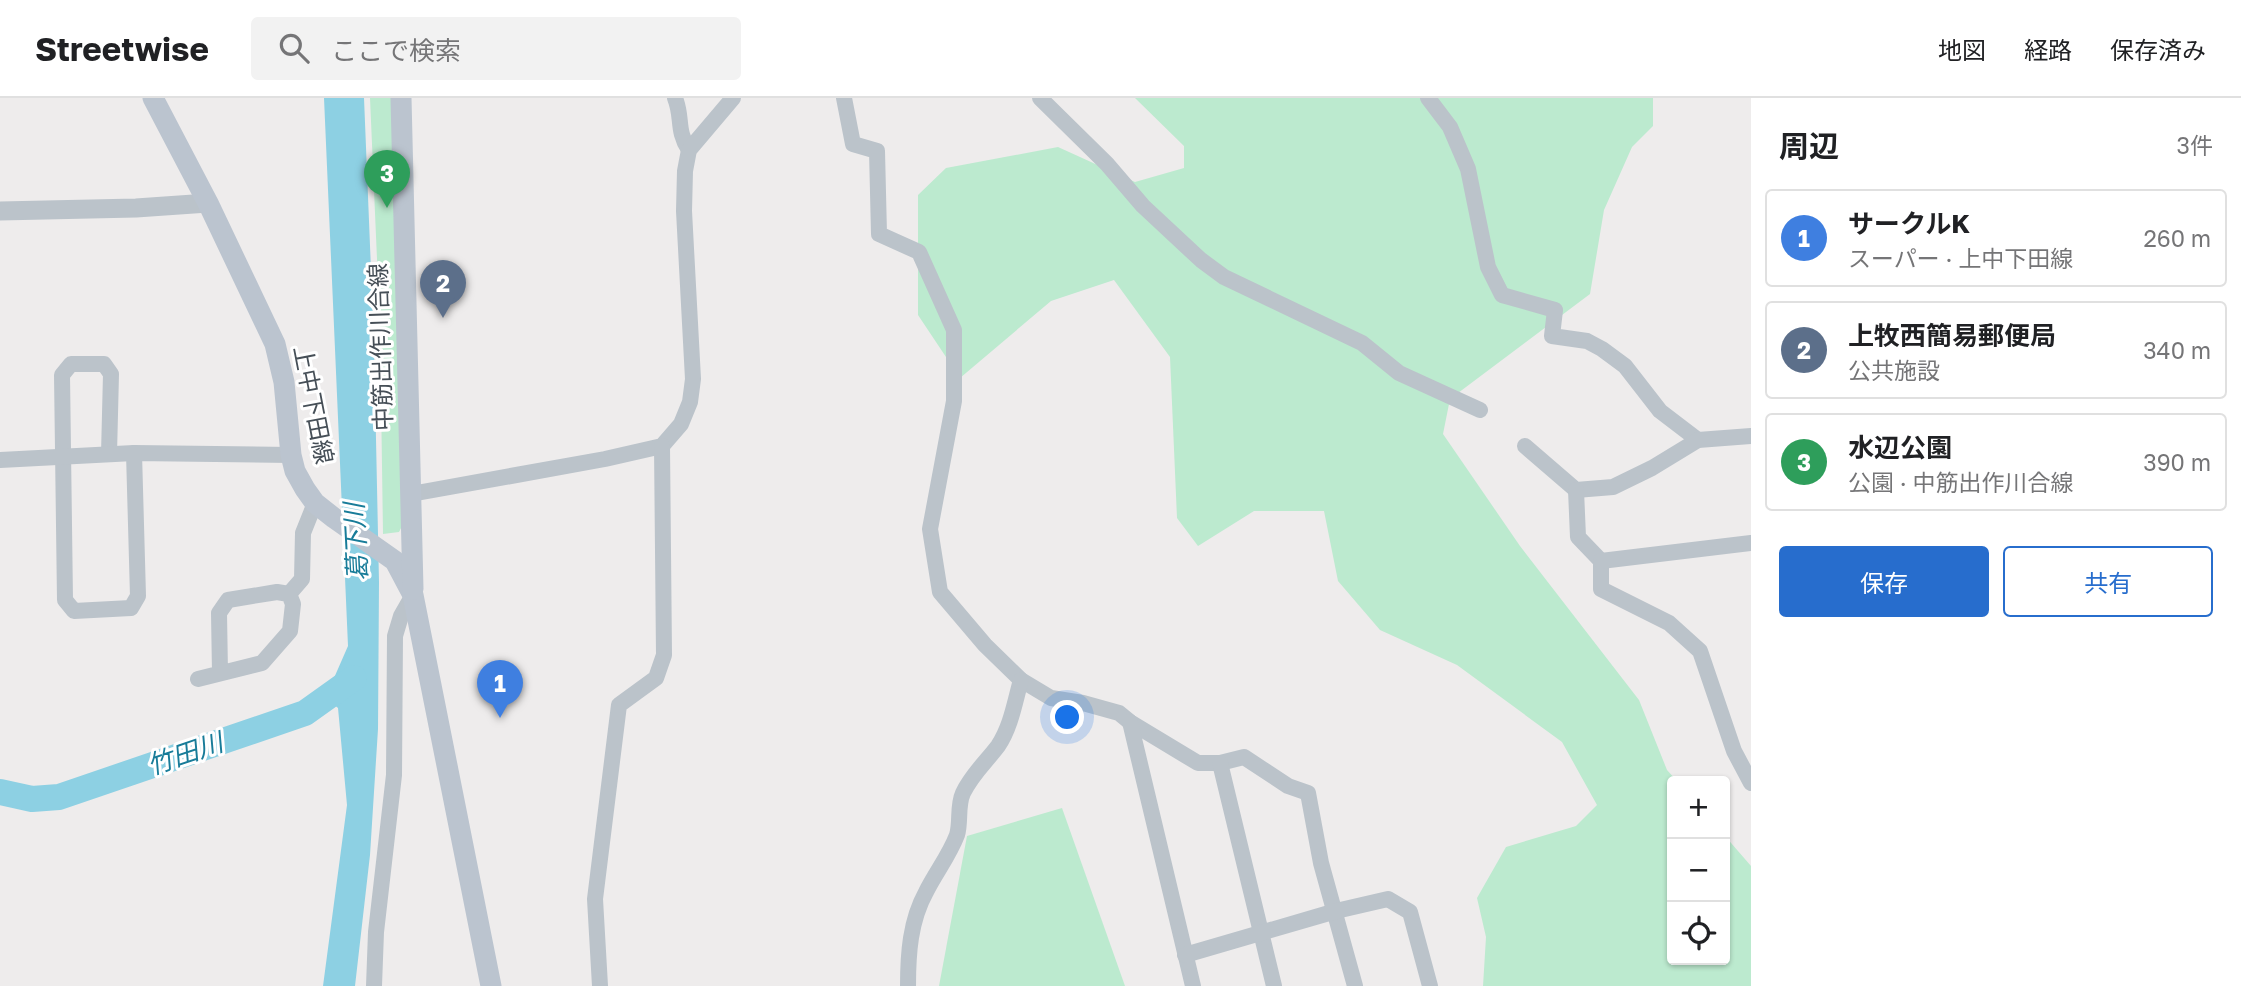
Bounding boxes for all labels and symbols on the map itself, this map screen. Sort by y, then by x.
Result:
pin: 3 [364,150,410,208]
pin: 2 [420,260,466,318]
street label: 中筋出作川合線 [362,263,397,432]
street label: 上中下田線 [289,343,340,466]
water label: 葛下川 [338,499,373,582]
pin: 1 [477,660,523,718]
your location [1050,700,1084,734]
water label: 竹田川 [143,725,230,781]

